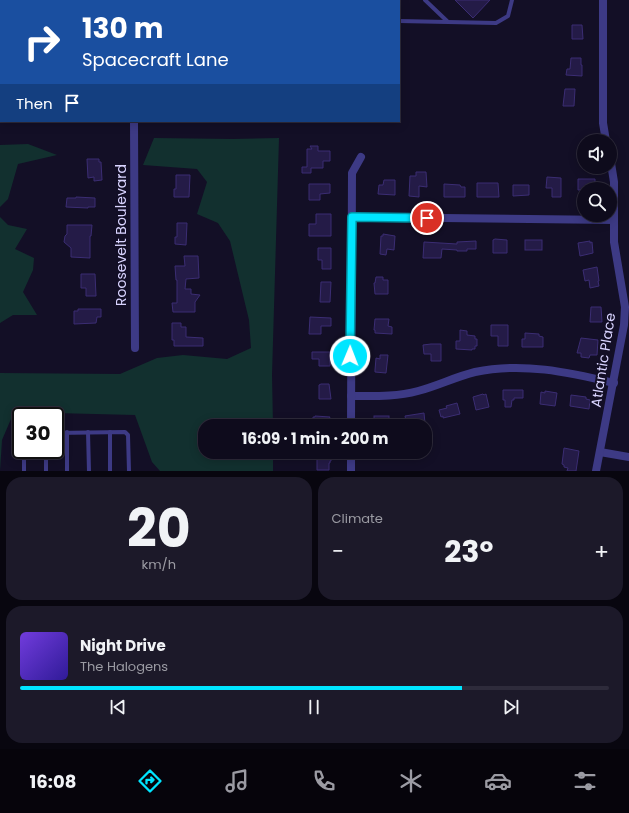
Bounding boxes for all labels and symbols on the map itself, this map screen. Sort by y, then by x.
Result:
street label: Roosevelt Boulevard [111,164,131,306]
pin [410,201,444,235]
street label: Atlantic Place [586,311,620,409]
position arrow [329,335,371,377]
speed limit sign: 30 [12,407,64,459]

